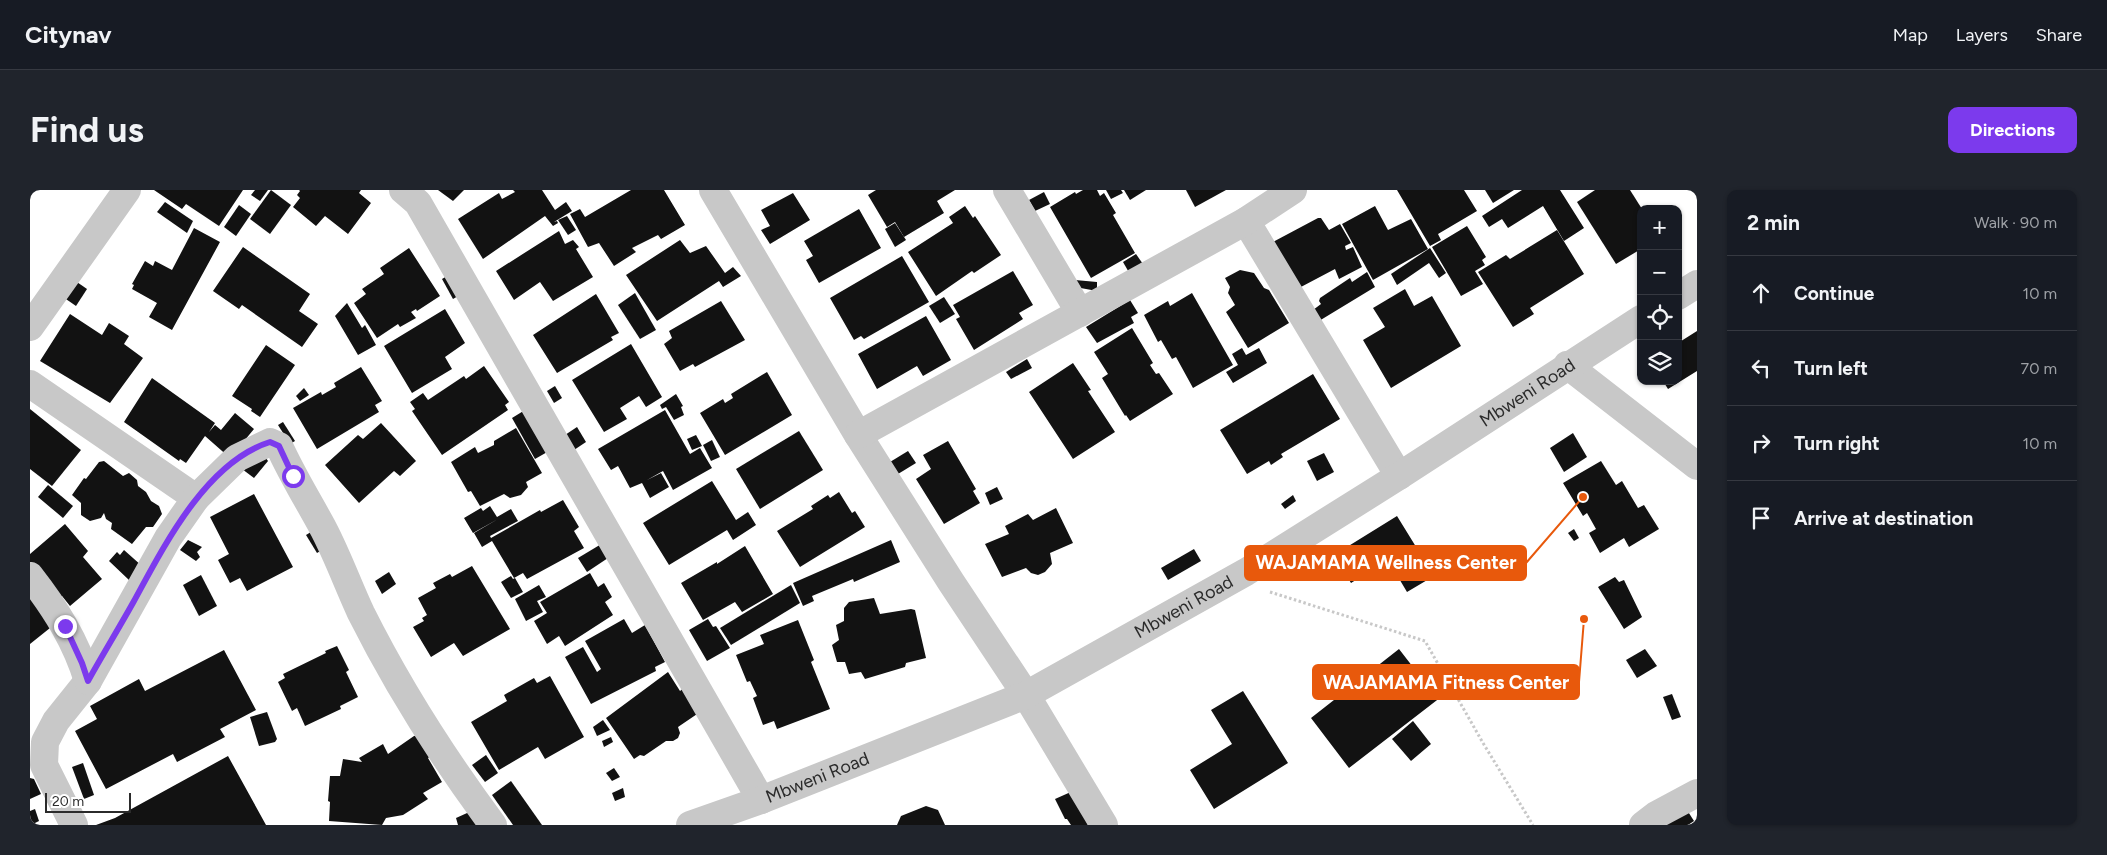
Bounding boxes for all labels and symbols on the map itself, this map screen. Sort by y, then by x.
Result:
street label: Mbweni Road [1475,354,1579,432]
route start [282,465,305,488]
callout: WAJAMAMA Wellness Center [1245,546,1526,580]
text: WAJAMAMA Wellness Center [1256,551,1516,574]
street label: Mbweni Road [1131,571,1237,643]
route end [54,615,77,638]
callout: WAJAMAMA Fitness Center [1313,665,1579,699]
text: WAJAMAMA Fitness Center [1323,671,1569,694]
street label: Mbweni Road [763,747,872,808]
scale bar [45,790,131,813]

